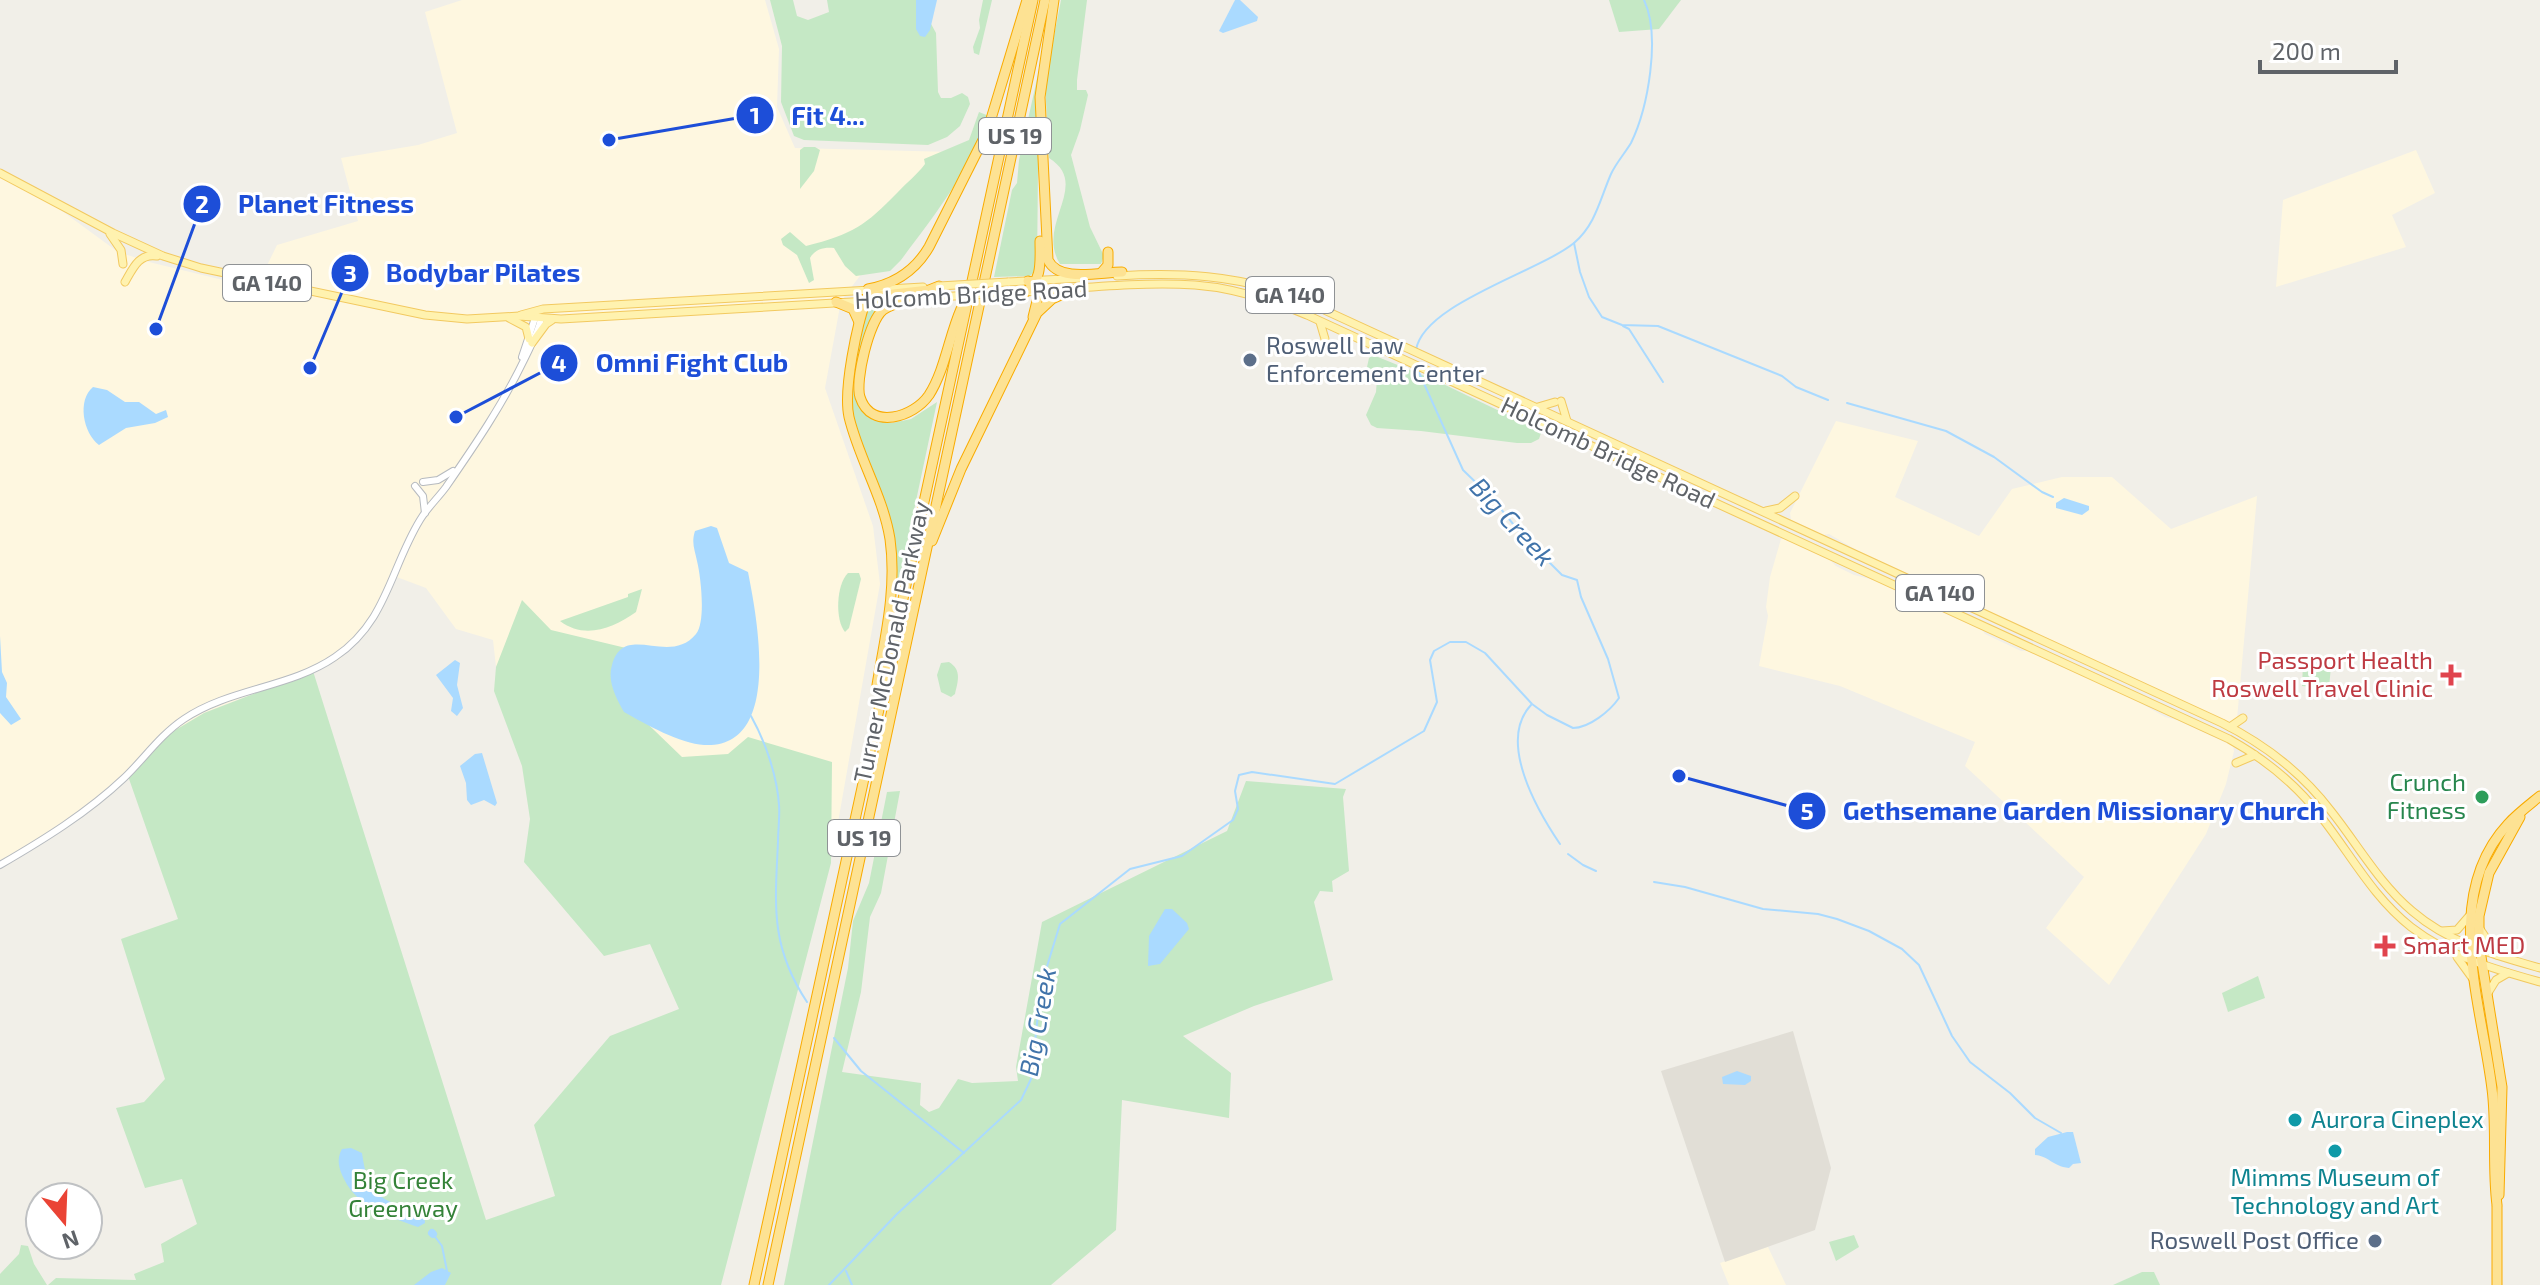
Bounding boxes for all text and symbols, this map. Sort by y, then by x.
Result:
scale bar [2260,24,2396,74]
text: 200 m [2272,36,2341,65]
callout: Fit 4... [735,90,880,140]
text: Fit 4... [791,99,865,130]
text: 1 [750,100,760,129]
road number: US 19 [979,118,1051,154]
callout: Planet Fitness [182,179,430,229]
text: Planet Fitness [238,187,414,218]
text: 2 [195,189,209,218]
callout: Bodybar Pilates [330,248,597,298]
text: Bodybar Pilates [386,256,580,288]
text: 3 [343,258,357,287]
road number: GA 140 [223,265,311,301]
street label: Holcomb Bridge Road [854,273,1088,314]
road number: GA 140 [1246,277,1334,313]
place label: Roswell Law Enforcement Center [1266,330,1485,387]
callout: Omni Fight Club [539,338,804,388]
text: Omni Fight Club [596,346,788,377]
text: 4 [551,348,567,377]
marker: Roswell Law Enforcement Center [1241,351,1259,369]
street label: Holcomb Bridge Road [1497,389,1720,514]
water label: Big Creek [1464,470,1562,572]
street label: Turner McDonald Parkway [847,498,935,785]
road number: GA 140 [1896,575,1984,611]
place label: Passport Health Roswell Travel Clinic [2211,645,2433,702]
marker: Passport Health Roswell Travel Clinic [2440,664,2462,686]
place label: Crunch Fitness [2387,767,2466,824]
callout: Gethsemane Garden Missionary Church [1787,786,2342,836]
marker: Crunch Fitness [2473,788,2491,806]
text: Gethsemane Garden Missionary Church [1843,794,2325,826]
text: 5 [1800,796,1814,825]
road number: US 19 [828,820,900,856]
place label: Smart MED [2403,930,2525,959]
marker: Smart MED [2374,935,2396,957]
water label: Big Creek [1012,965,1061,1078]
place label: Aurora Cineplex [2311,1104,2484,1133]
marker: Aurora Cineplex [2286,1111,2304,1129]
marker: Mimms Museum of Technology and Art [2326,1142,2344,1160]
place label: Mimms Museum of Technology and Art [2230,1162,2440,1219]
park label: Big Creek Greenway [348,1165,458,1222]
north arrow [24,1181,104,1261]
place label: Roswell Post Office [2150,1225,2359,1254]
text: N [59,1226,83,1256]
marker: Roswell Post Office [2366,1232,2384,1250]

